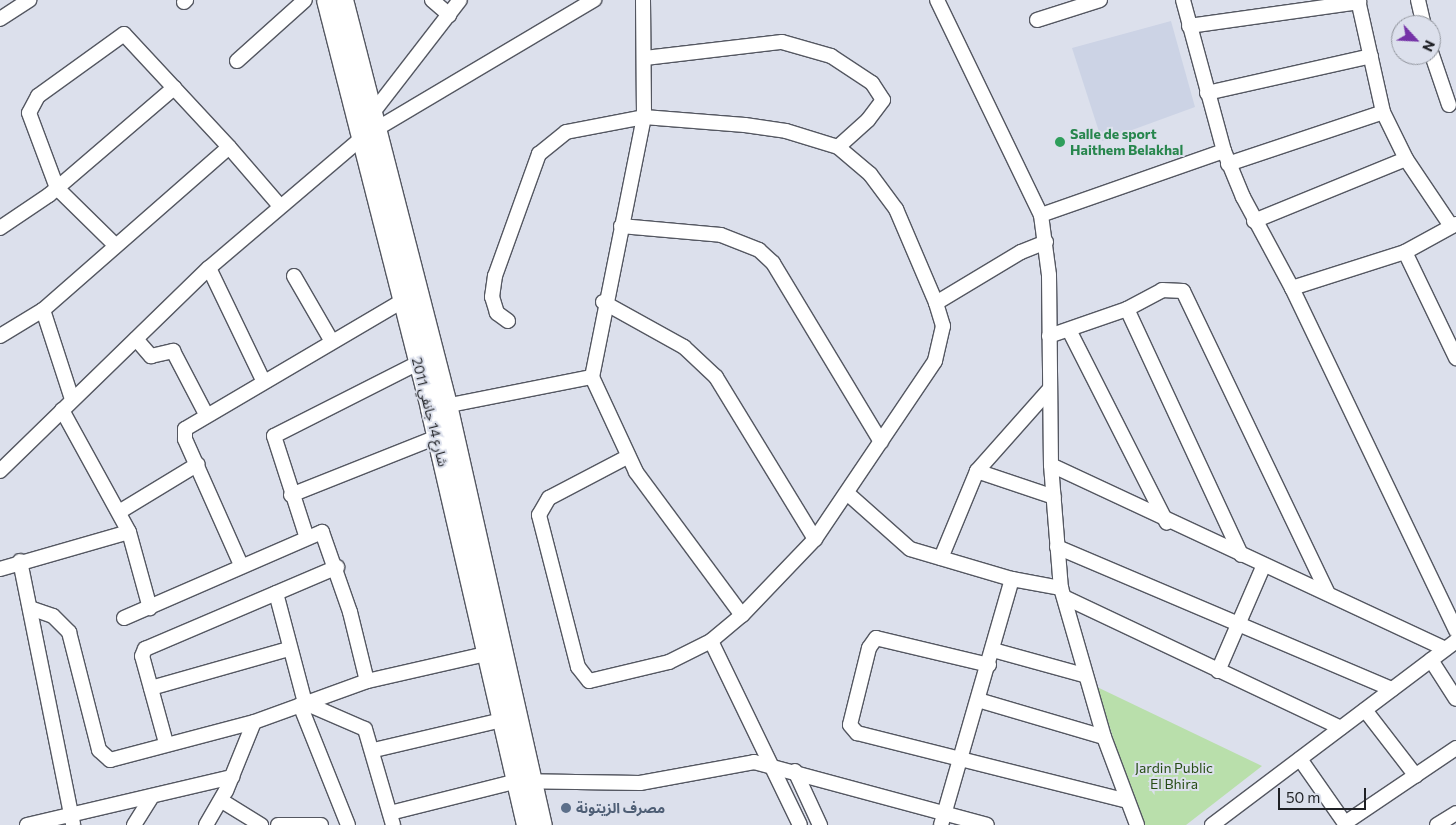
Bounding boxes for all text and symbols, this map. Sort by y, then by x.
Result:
north arrow [1391,15,1441,65]
text: N [1419,38,1439,54]
place label: Salle de sport Haithem Belakhal [1070,126,1183,158]
marker: Salle de sport Haithem Belakhal [1054,136,1066,148]
street label: شارع 14 جانفي 2011 [408,356,452,468]
park label: Jardin Public El Bhira [1135,760,1213,792]
scale bar [1281,778,1368,810]
text: 50 m [1286,788,1320,806]
place label: مصرف الزيتونة [576,800,665,816]
marker: مصرف الزيتونة [560,802,572,814]

